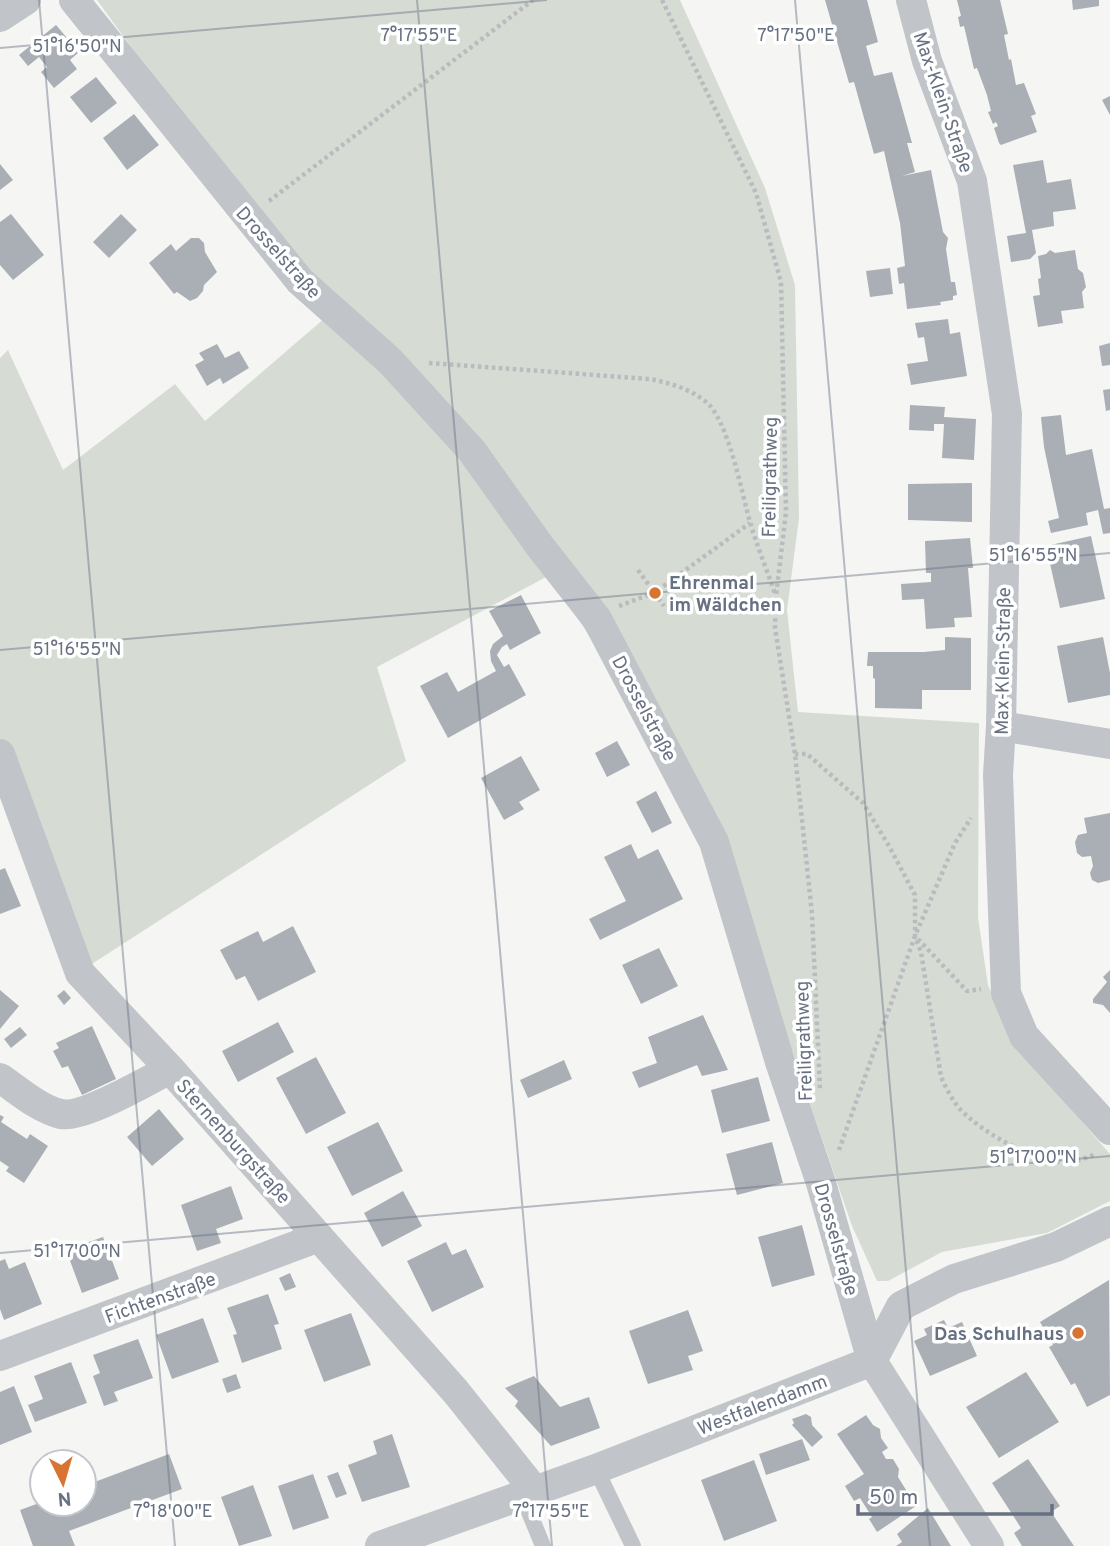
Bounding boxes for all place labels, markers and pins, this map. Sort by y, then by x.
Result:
place label: Ehrenmal im Wäldchen [669,572,782,618]
marker: Ehrenmal im Wäldchen [647,585,663,601]
place label: Das Schulhaus [934,1323,1064,1347]
marker: Das Schulhaus [1070,1325,1086,1341]

